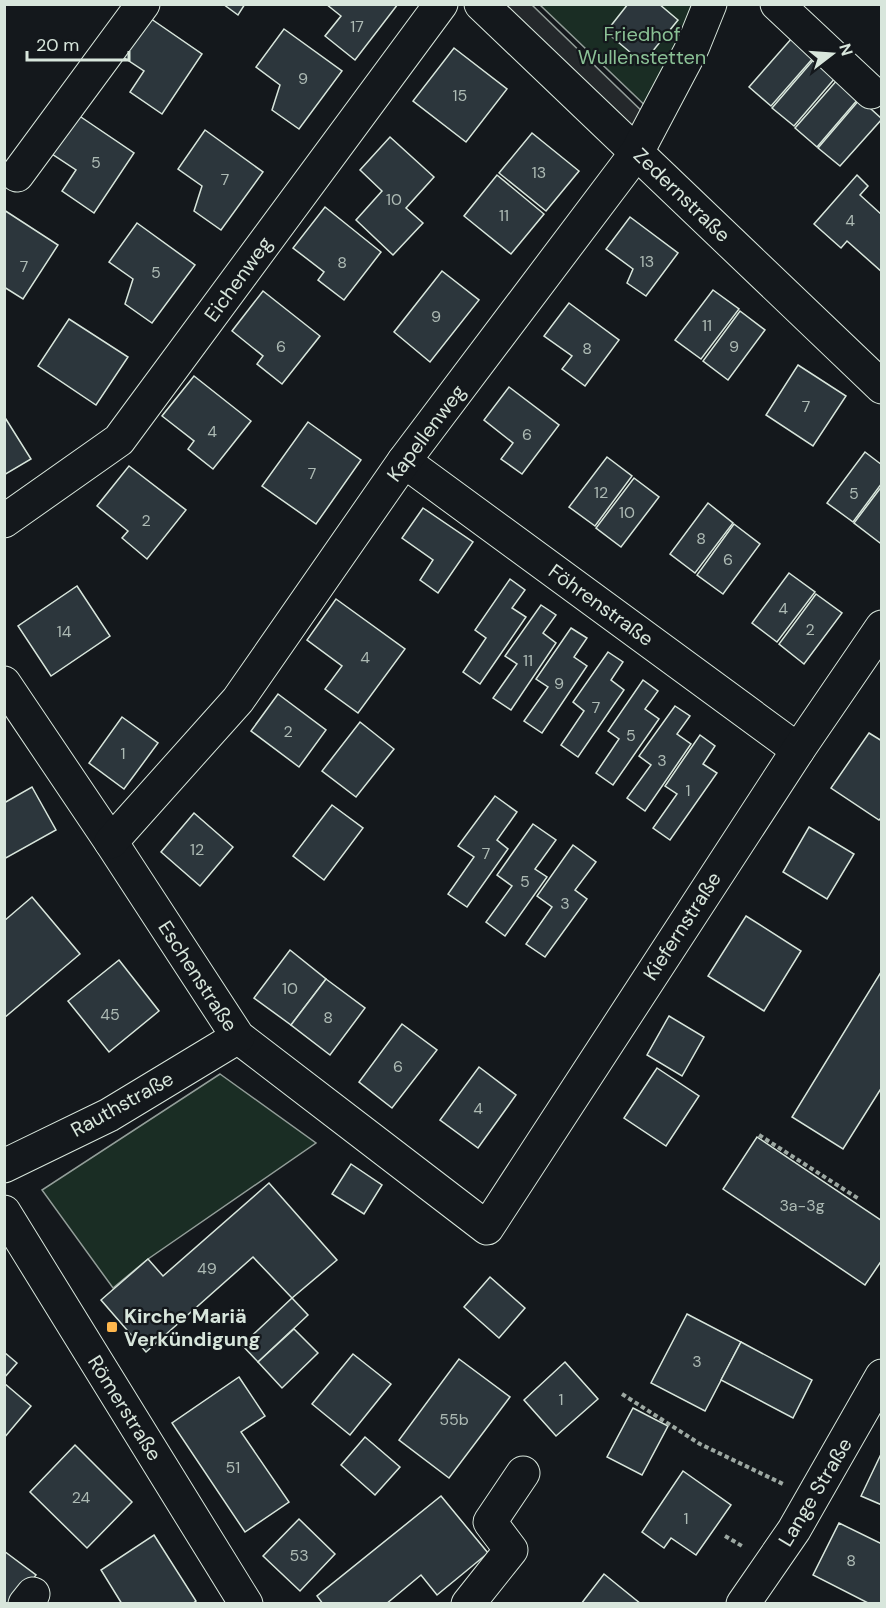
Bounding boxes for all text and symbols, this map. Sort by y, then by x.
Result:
house number: 17 [350,16,364,37]
park label: Friedhof Wullenstetten [578,21,706,70]
scale bar [27,24,129,62]
north arrow [802,24,862,84]
text: 20 m [36,33,79,57]
text: N [834,41,858,58]
house number: 9 [298,68,308,89]
house number: 15 [453,85,467,106]
street label: Zedernstraße [628,142,736,248]
house number: 5 [91,152,101,173]
house number: 13 [532,162,546,183]
house number: 7 [221,169,229,190]
house number: 10 [386,189,402,210]
house number: 11 [499,205,509,226]
house number: 4 [845,210,855,231]
street label: Eichenweg [198,231,278,327]
house number: 13 [640,251,654,272]
house number: 8 [337,252,347,273]
house number: 7 [20,256,28,277]
house number: 5 [151,262,161,283]
house number: 9 [431,306,441,327]
house number: 11 [702,315,712,336]
house number: 6 [276,336,286,357]
house number: 9 [729,336,739,357]
house number: 8 [582,338,592,359]
street label: Kapellenweg [381,379,471,487]
house number: 7 [802,396,810,417]
house number: 4 [207,421,217,442]
house number: 6 [522,424,532,445]
house number: 7 [308,463,316,484]
house number: 12 [594,482,608,503]
house number: 5 [849,483,859,504]
house number: 10 [619,502,635,523]
house number: 2 [141,510,151,531]
house number: 8 [696,528,706,549]
house number: 6 [723,549,733,570]
street label: Föhrenstraße [543,558,659,652]
house number: 4 [778,598,788,619]
house number: 2 [805,619,815,640]
house number: 14 [57,621,72,642]
house number: 4 [360,647,370,668]
house number: 11 [523,650,533,671]
house number: 9 [554,673,564,694]
house number: 7 [592,697,600,718]
house number: 2 [283,721,293,742]
house number: 5 [626,725,636,746]
house number: 1 [121,743,126,764]
house number: 3 [657,750,667,771]
house number: 1 [686,780,691,801]
house number: 12 [190,839,204,860]
house number: 7 [482,843,490,864]
street label: Kiefernstraße [637,867,727,985]
house number: 5 [520,871,530,892]
house number: 3 [560,893,570,914]
street label: Eschenstraße [152,916,244,1036]
house number: 10 [282,978,298,999]
house number: 45 [100,1004,120,1025]
house number: 8 [323,1007,333,1028]
house number: 6 [393,1056,403,1077]
street label: Rauthstraße [66,1065,178,1143]
house number: 4 [473,1098,483,1119]
house number: 3a-3g [779,1195,825,1216]
house number: 49 [197,1258,217,1279]
place label: Kirche Mariä Verkündigung [124,1303,261,1352]
marker: Kirche Mariä Verkündigung [105,1320,119,1334]
street label: Römerstraße [82,1350,168,1466]
house number: 3 [692,1351,702,1372]
house number: 1 [559,1389,564,1410]
house number: 55b [439,1409,469,1430]
street label: Lange Straße [772,1433,858,1551]
house number: 51 [226,1457,240,1478]
house number: 24 [72,1487,91,1508]
house number: 1 [684,1508,689,1529]
house number: 53 [289,1545,309,1566]
house number: 8 [846,1550,856,1571]

